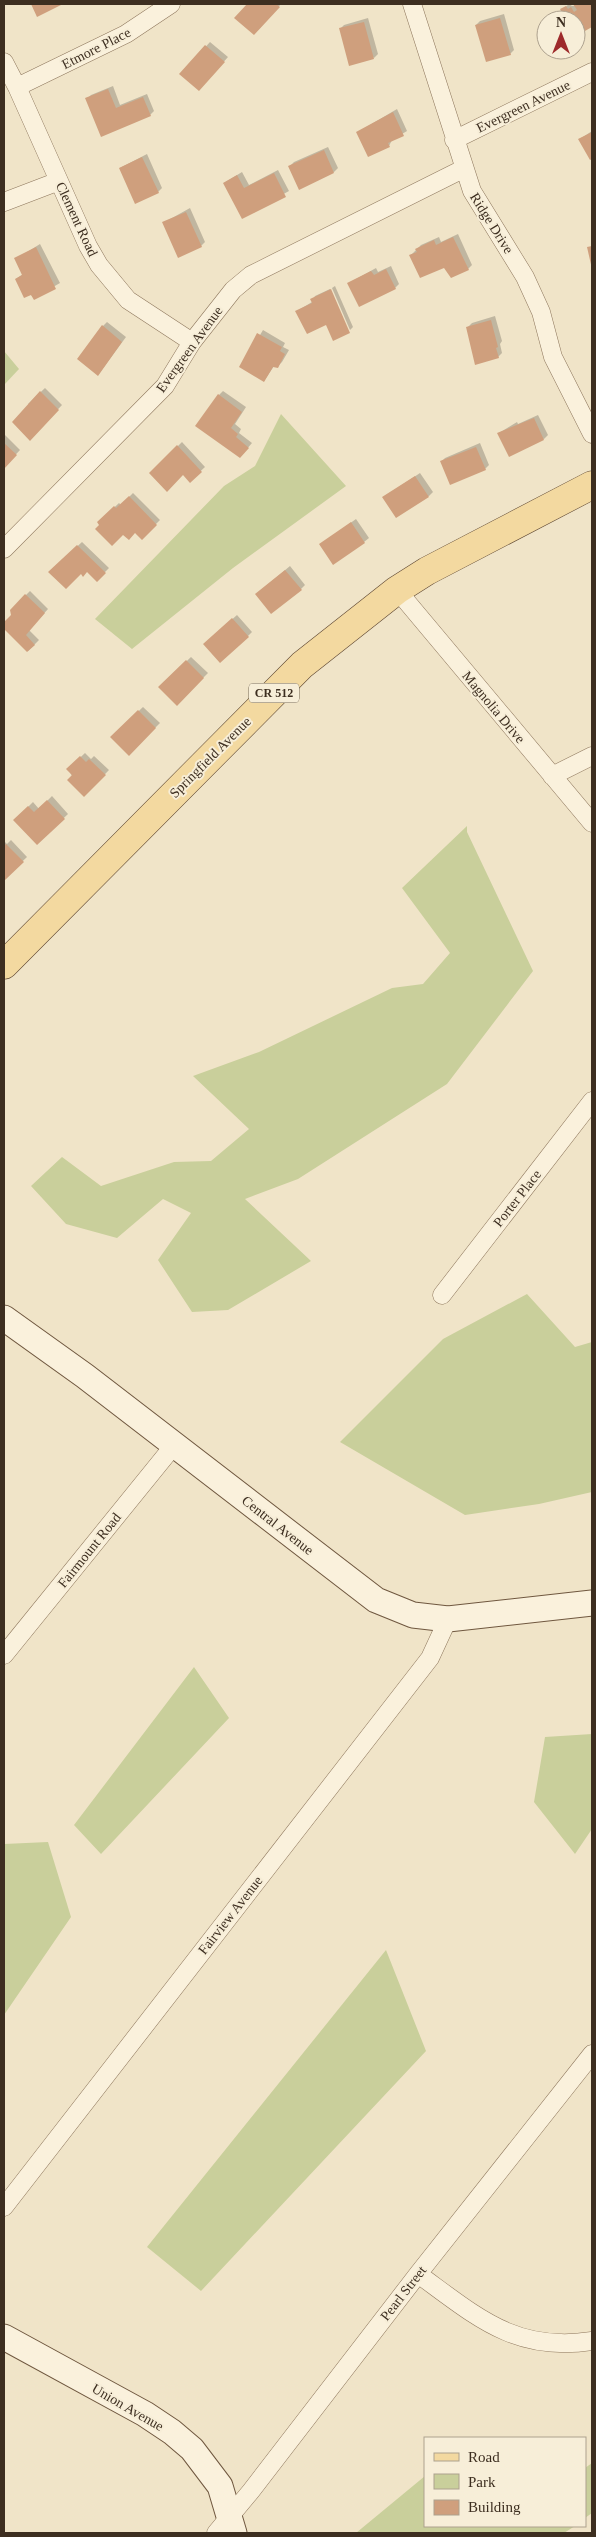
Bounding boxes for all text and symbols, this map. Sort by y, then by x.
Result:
north arrow [536,10,586,60]
text: N [556,15,566,30]
street label: Etmore Place [59,25,133,72]
street label: Evergreen Avenue [474,77,573,136]
street label: Clement Road [53,180,100,259]
street label: Ridge Drive [467,190,516,256]
street label: Evergreen Avenue [153,303,226,395]
street label: Magnolia Drive [459,668,528,746]
road number: CR 512 [249,684,299,702]
street label: Springfield Avenue [167,714,254,801]
street label: Porter Place [491,1167,544,1230]
street label: Central Avenue [239,1493,316,1558]
street label: Fairmount Road [55,1510,124,1591]
street label: Fairview Avenue [195,1873,266,1957]
street label: Pearl Street [377,2263,429,2324]
street label: Union Avenue [89,2381,166,2434]
legend [424,2437,586,2527]
text: Road [468,2449,500,2465]
text: Park [468,2474,496,2490]
text: Building [468,2499,521,2515]

